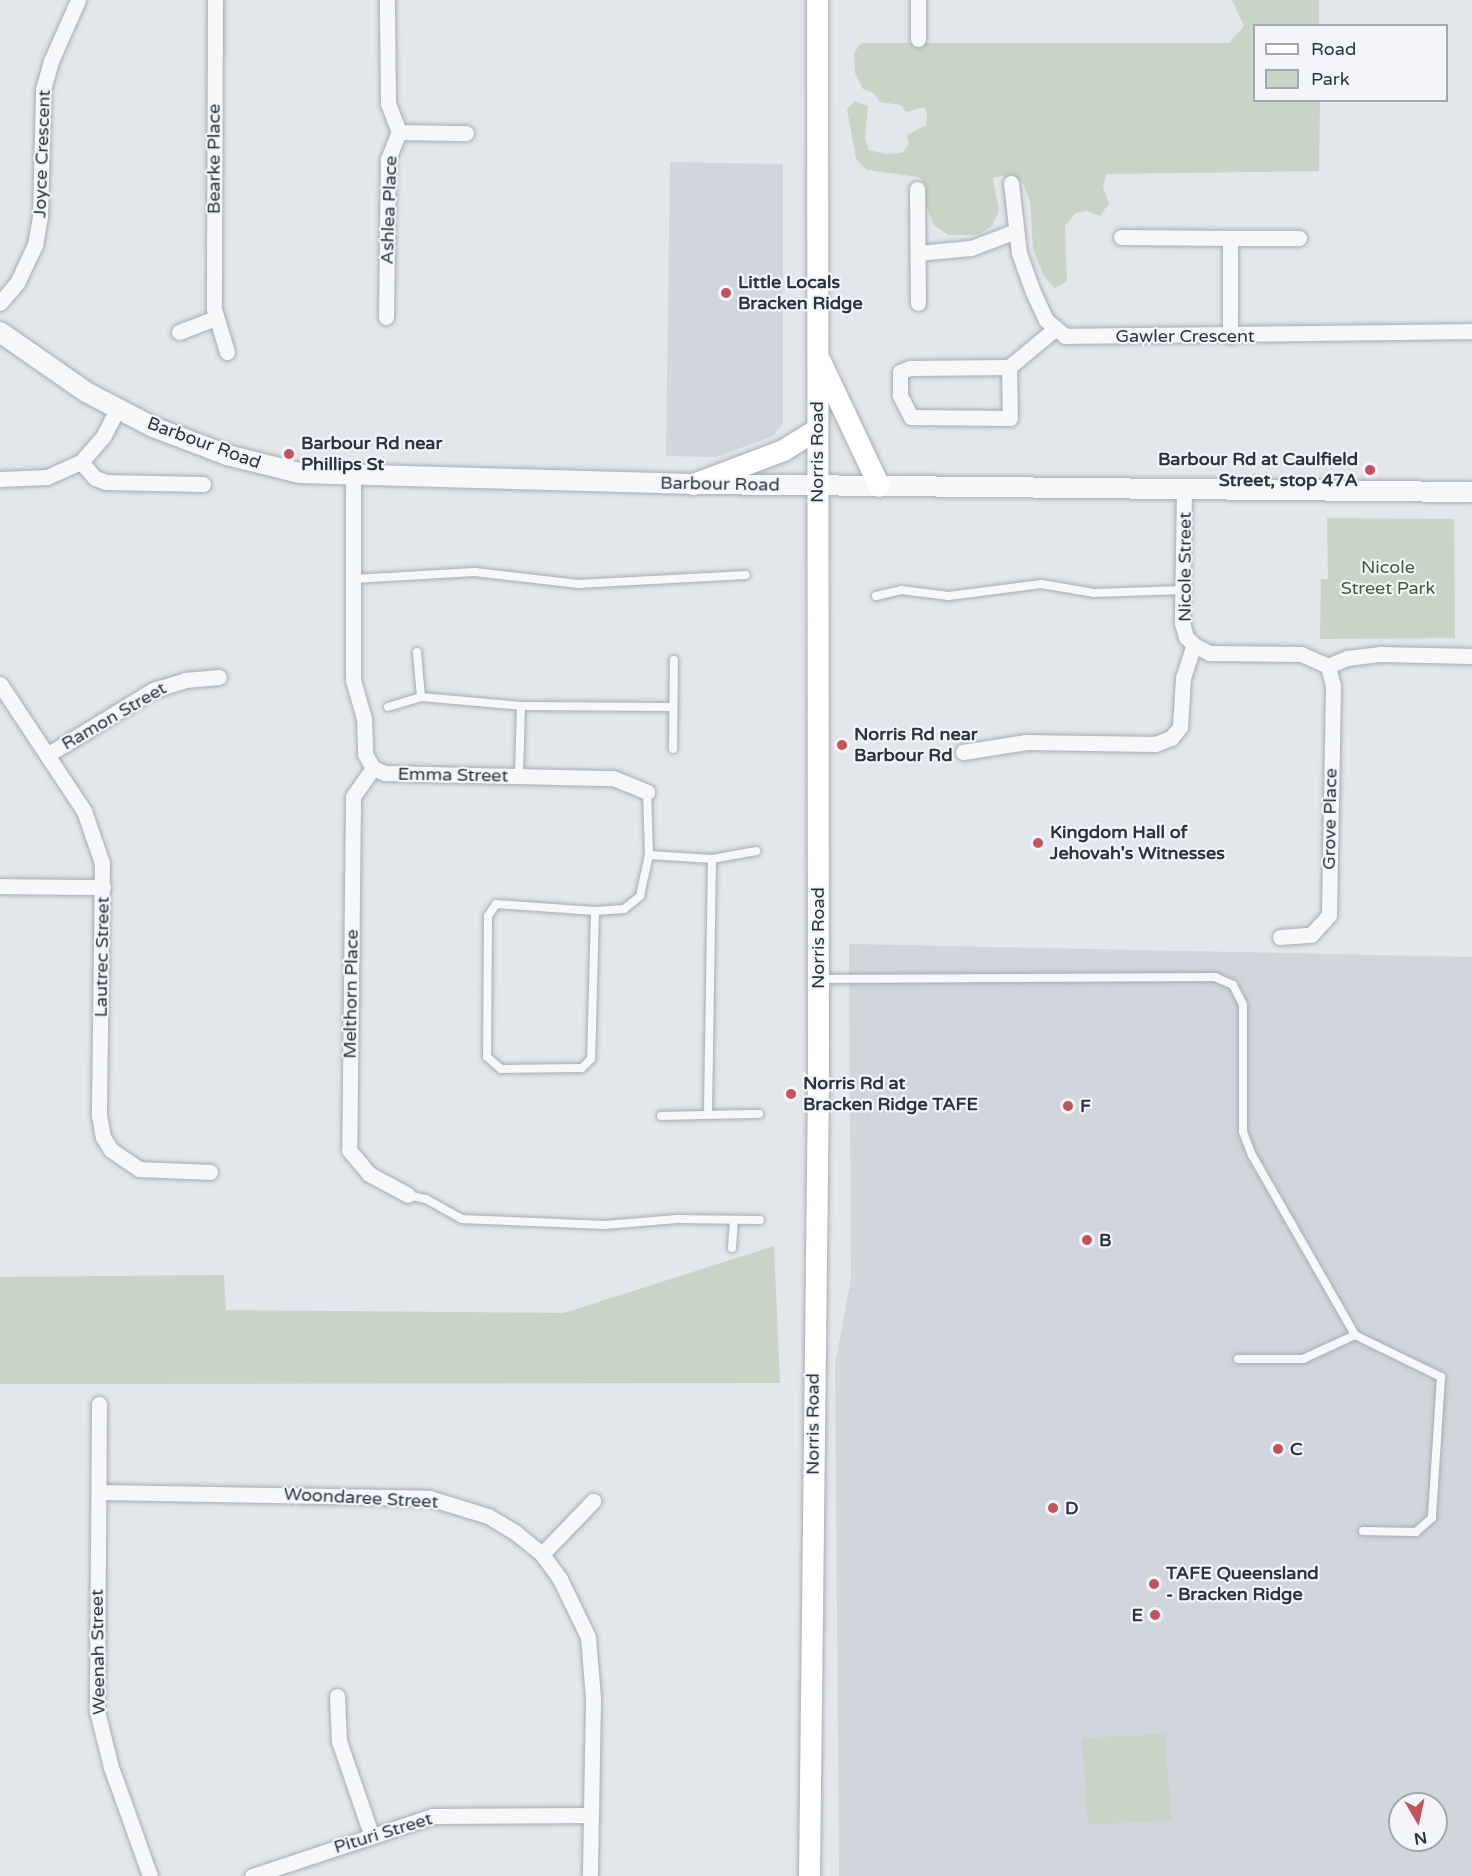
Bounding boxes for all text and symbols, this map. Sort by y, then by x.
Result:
legend [1253,24,1448,102]
text: Road [1311,38,1356,60]
text: Park [1311,68,1349,90]
street label: Joyce Crescent [29,90,55,218]
street label: Bearke Place [203,104,225,214]
street label: Ashlea Place [376,155,402,265]
place label: Little Locals Bracken Ridge [738,272,863,314]
marker: Little Locals Bracken Ridge [719,286,733,300]
street label: Gawler Crescent [1115,325,1255,347]
street label: Norris Road [806,401,828,503]
street label: Barbour Road [144,412,264,474]
place label: Barbour Rd near Phillips St [301,433,442,476]
marker: Barbour Rd near Phillips St [282,447,296,461]
place label: Barbour Rd at Caulfield Street, stop 47A [1158,449,1358,492]
marker: Barbour Rd at Caulfield Street, stop 47A [1363,463,1377,477]
street label: Barbour Road [660,472,780,496]
street label: Nicole Street [1174,512,1196,622]
park label: Nicole Street Park [1341,557,1435,600]
street label: Ramon Street [58,677,170,755]
place label: Norris Rd near Barbour Rd [854,724,978,766]
marker: Norris Rd near Barbour Rd [835,738,849,752]
street label: Emma Street [397,763,509,787]
street label: Grove Place [1318,768,1342,870]
place label: Kingdom Hall of Jehovah's Witnesses [1050,822,1225,864]
marker: Kingdom Hall of Jehovah's Witnesses [1031,836,1045,850]
street label: Norris Road [807,887,829,989]
street label: Lautrec Street [90,896,114,1018]
street label: Melthorn Place [339,929,363,1059]
place label: Norris Rd at Bracken Ridge TAFE [803,1073,978,1116]
marker: Norris Rd at Bracken Ridge TAFE [784,1087,798,1101]
place label: F [1080,1095,1091,1117]
marker: F [1061,1099,1075,1113]
place label: B [1099,1229,1111,1251]
marker: B [1080,1233,1094,1247]
street label: Norris Road [802,1373,824,1475]
place label: C [1290,1438,1303,1460]
marker: C [1271,1442,1285,1456]
street label: Woondaree Street [283,1483,439,1513]
place label: D [1065,1497,1079,1519]
marker: D [1046,1501,1060,1515]
place label: TAFE Queensland - Bracken Ridge [1166,1563,1319,1606]
marker: TAFE Queensland - Bracken Ridge [1147,1577,1161,1591]
street label: Weenah Street [86,1589,110,1715]
place label: E [1132,1604,1143,1626]
marker: E [1148,1608,1162,1622]
north arrow [1388,1792,1448,1852]
street label: Pituri Street [331,1808,435,1858]
text: N [1413,1827,1428,1849]

